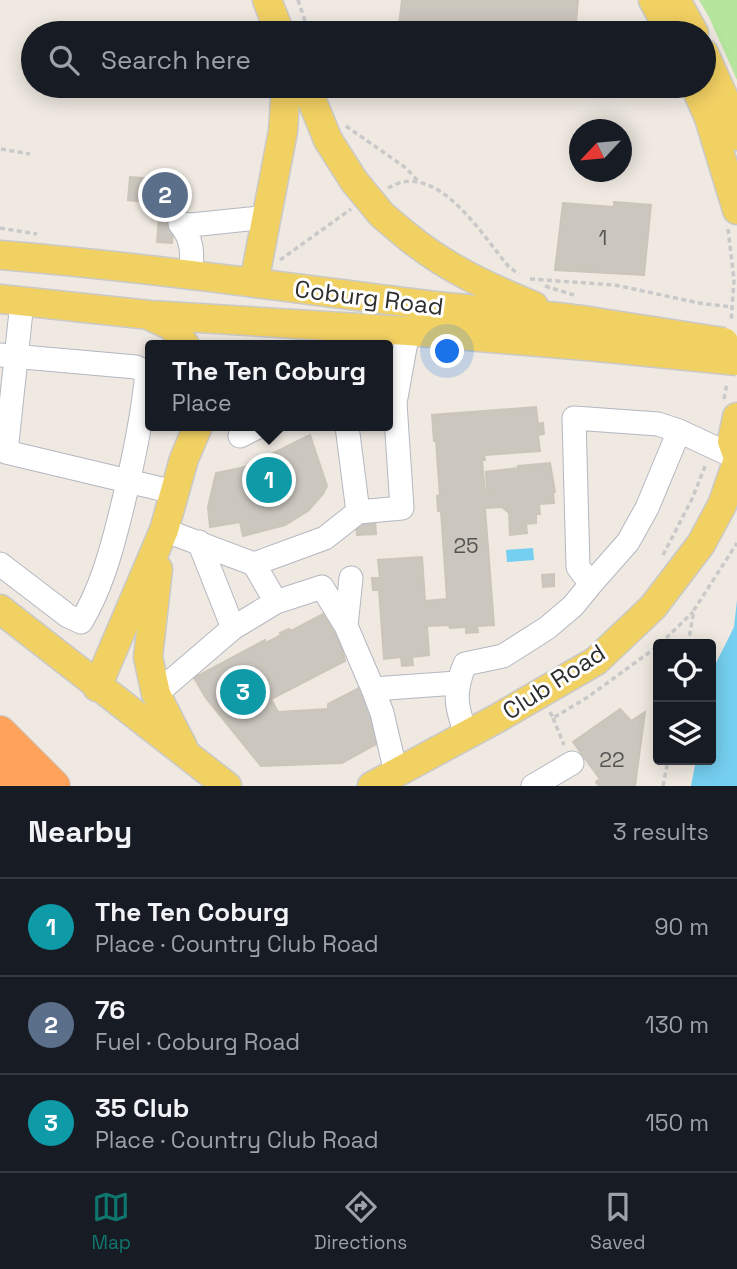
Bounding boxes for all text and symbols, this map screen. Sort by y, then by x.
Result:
search box [21,21,716,98]
icon: search [45,41,83,79]
text: Search here [101,43,251,77]
north arrow [569,119,632,182]
pin: 2 [142,169,188,221]
house number: 1 [599,224,607,251]
street label: Coburg Road [293,273,445,322]
your location [430,334,464,368]
popup [145,340,393,431]
text: The Ten Coburg [172,354,366,388]
text: Place [172,388,232,418]
pin: 1 [246,454,292,506]
house number: 25 [453,532,479,559]
street label: Club Road [496,637,611,726]
map controls [653,639,716,765]
button: locate [653,639,716,702]
pin: 3 [220,666,266,718]
button: layers [653,702,716,765]
house number: 22 [599,746,625,773]
text: Nearby [28,812,132,851]
text: 3 results [613,817,709,847]
text: The Ten Coburg [95,895,289,929]
text: 1 [46,912,56,942]
text: 90 m [654,912,709,942]
text: Place · Country Club Road [95,929,379,959]
text: 76 [95,993,125,1027]
text: 2 [44,1010,58,1040]
text: 130 m [645,1010,709,1040]
text: Fuel · Coburg Road [95,1027,300,1057]
text: 35 Club [95,1091,189,1125]
text: 3 [44,1108,58,1138]
text: 150 m [645,1108,709,1138]
text: Place · Country Club Road [95,1125,379,1155]
tab: Map [91,1188,131,1255]
tab: Directions [314,1188,407,1255]
tab: Saved [590,1188,646,1255]

